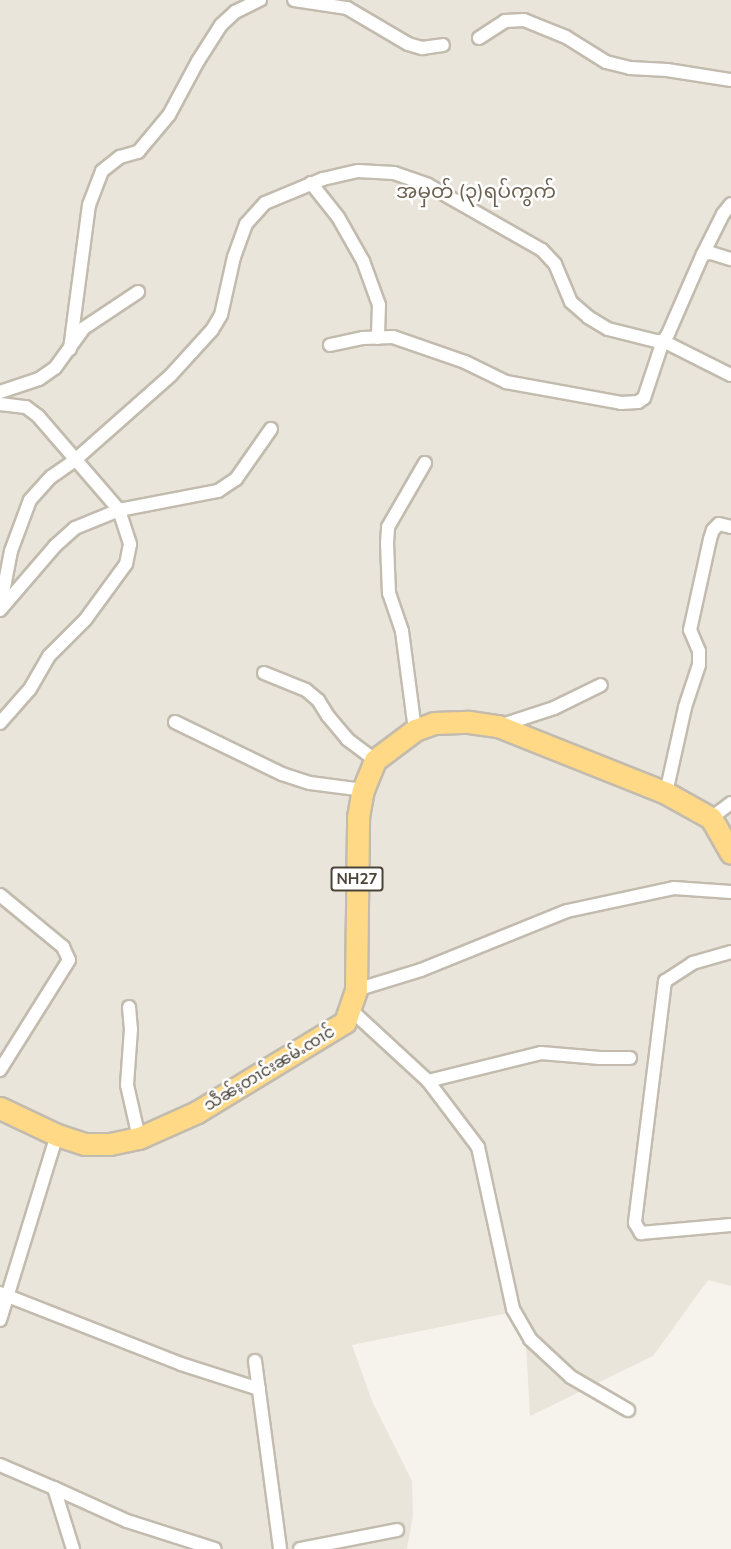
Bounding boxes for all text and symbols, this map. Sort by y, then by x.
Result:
district label: အမှတ် (၃)ရပ်ကွက် [396,178,556,202]
road number: NH27 [330,867,384,891]
street label: သဵၼ်ႈတၢင်းၼမ်ႉၸၢင် [200,1021,338,1115]

